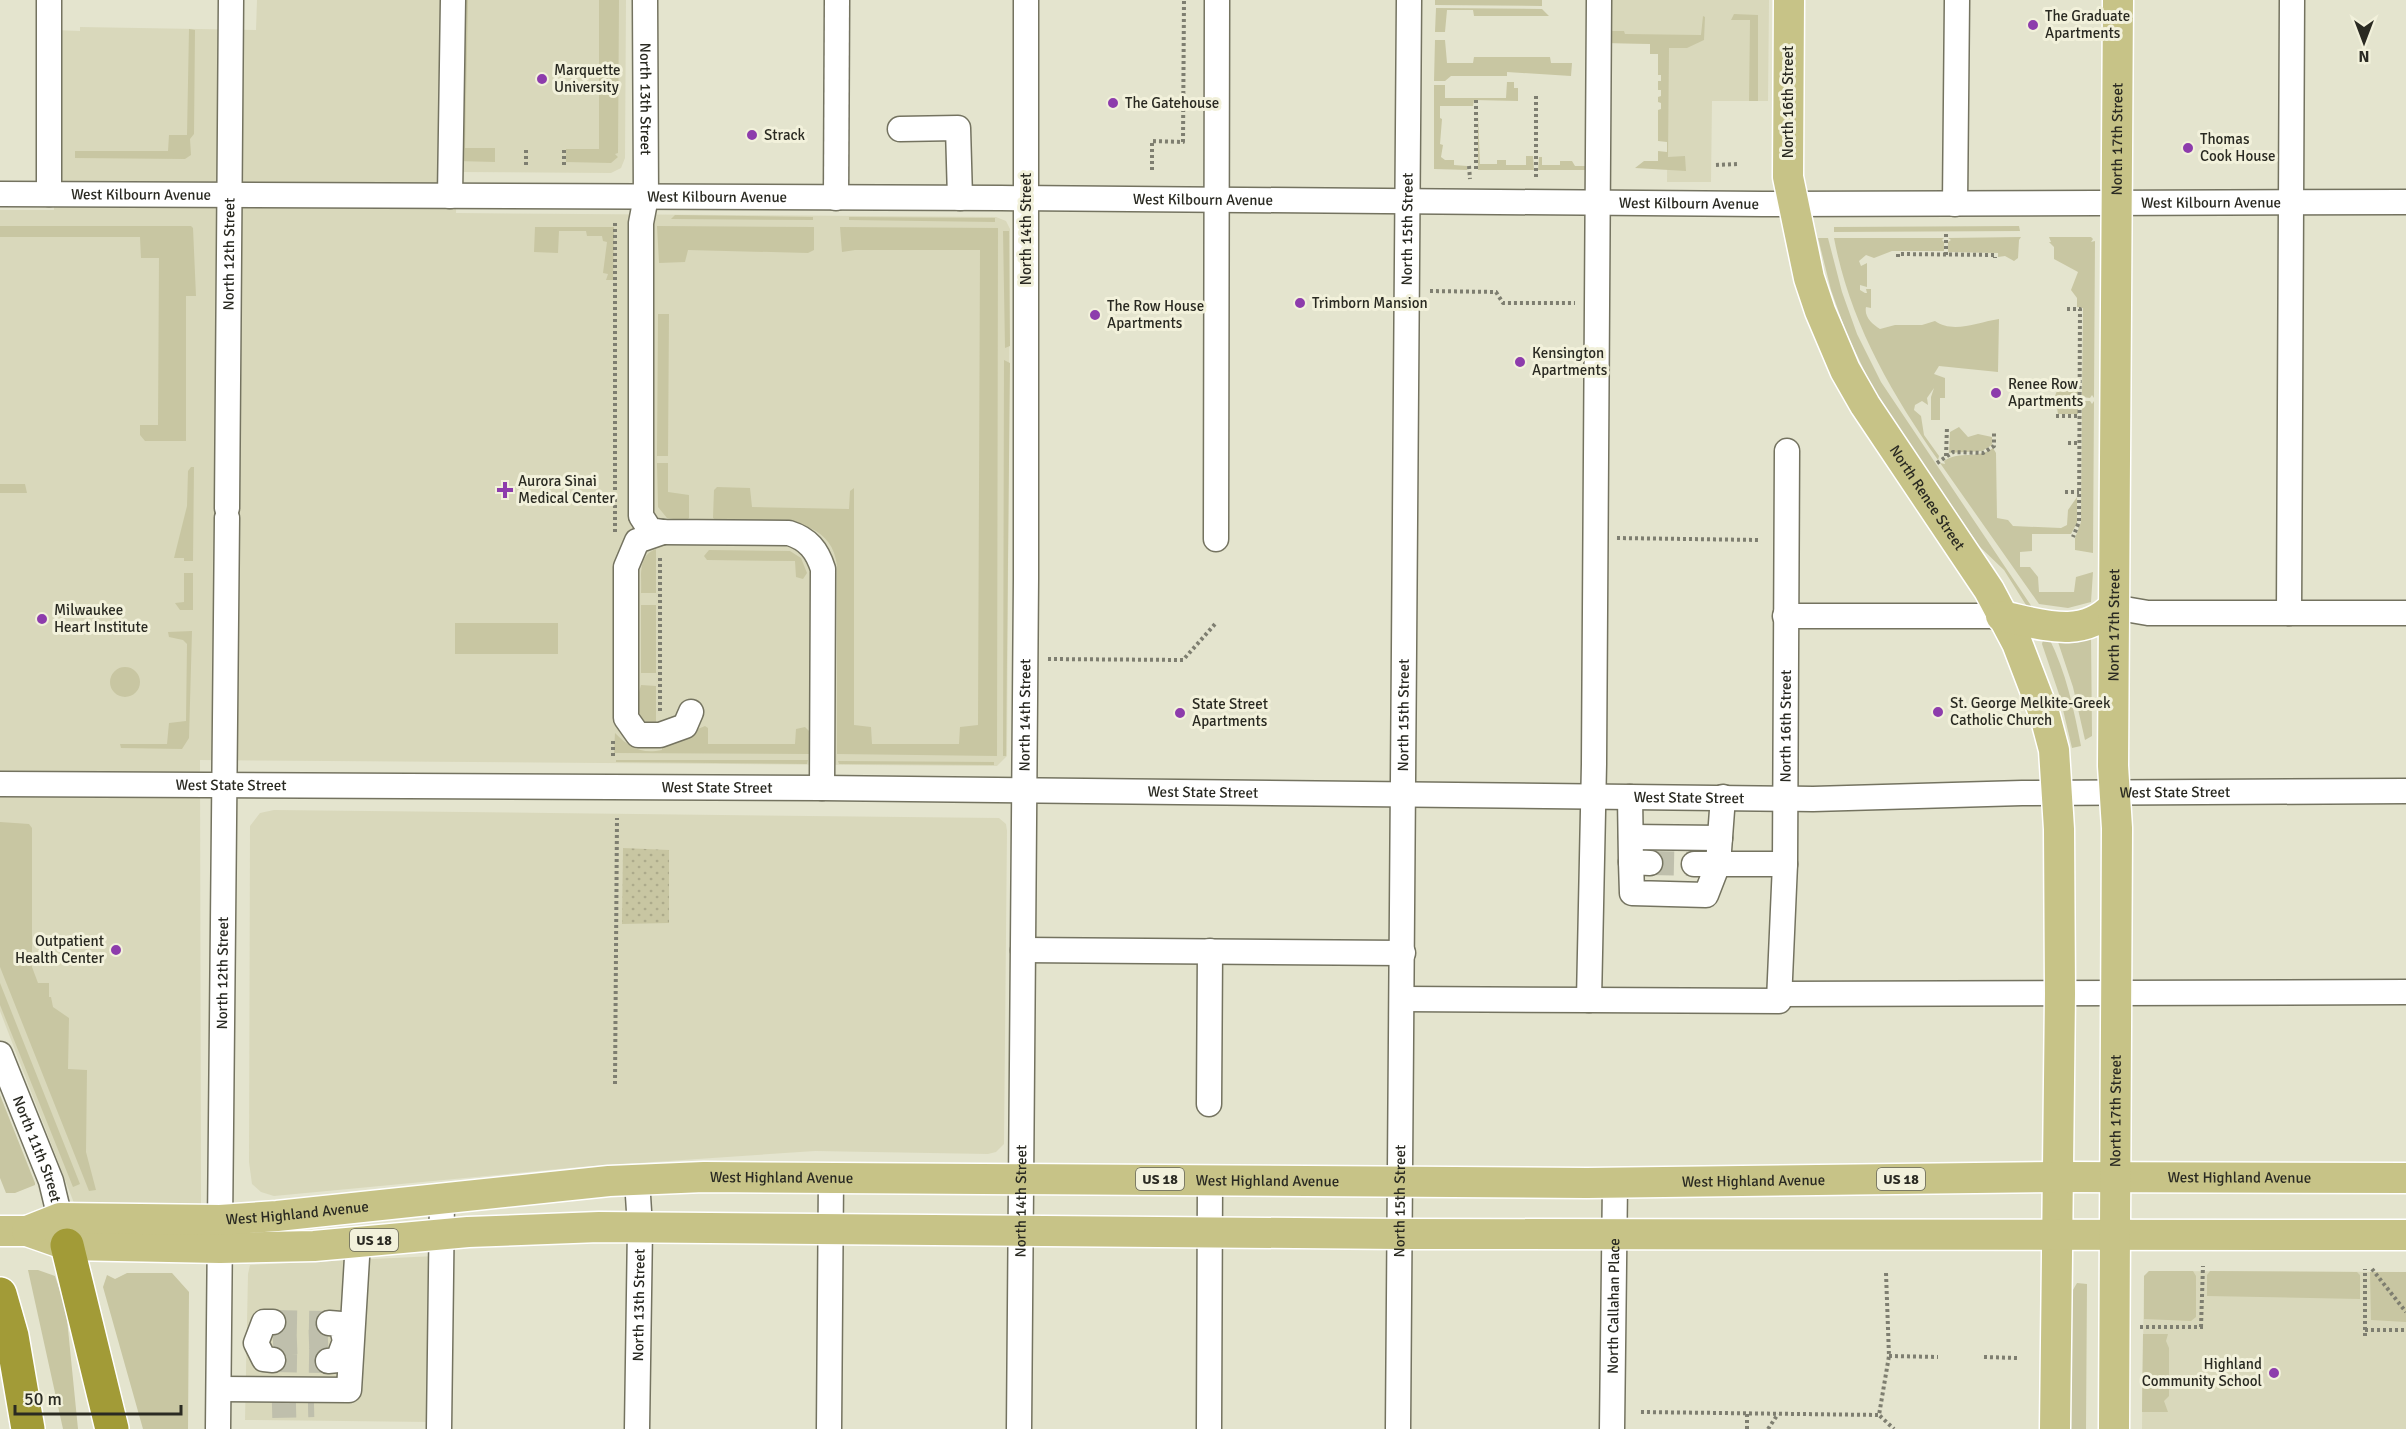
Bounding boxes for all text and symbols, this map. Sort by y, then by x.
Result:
place label: The Graduate Apartments [2045,7,2130,42]
north arrow [2334,12,2394,72]
marker: The Graduate Apartments [2026,18,2040,32]
street label: North 13th Street [636,43,655,155]
street label: North 16th Street [1779,46,1797,158]
text: N [2358,46,2370,66]
place label: Marquette University [554,61,621,96]
marker: Marquette University [535,72,549,86]
street label: North 17th Street [2108,83,2126,196]
place label: The Gatehouse [1125,94,1219,112]
marker: The Gatehouse [1106,96,1120,110]
place label: Strack [764,126,806,144]
marker: Strack [745,128,759,142]
place label: Thomas Cook House [2200,130,2276,165]
marker: Thomas Cook House [2181,141,2195,155]
street label: North 14th Street [1017,173,1035,285]
street label: North 15th Street [1398,173,1417,285]
street label: West Kilbourn Avenue [71,185,211,204]
street label: West Kilbourn Avenue [647,188,787,206]
street label: West Kilbourn Avenue [1133,190,1273,209]
street label: West Kilbourn Avenue [2141,193,2281,212]
street label: West Kilbourn Avenue [1619,194,1759,213]
street label: North 12th Street [220,198,238,310]
place label: Trimborn Mansion [1312,294,1428,312]
marker: Trimborn Mansion [1293,296,1307,310]
place label: The Row House Apartments [1107,297,1204,332]
marker: The Row House Apartments [1088,308,1102,322]
place label: Kensington Apartments [1532,344,1608,379]
marker: Kensington Apartments [1513,355,1527,369]
place label: Renee Row Apartments [2008,375,2084,410]
marker: Renee Row Apartments [1989,386,2003,400]
street label: North Renee Street [1886,442,1969,554]
place label: Aurora Sinai Medical Center [518,472,615,507]
marker: Aurora Sinai Medical Center [496,481,514,499]
street label: North 17th Street [2105,569,2123,682]
place label: Milwaukee Heart Institute [54,601,148,636]
marker: Milwaukee Heart Institute [35,612,49,626]
street label: North 14th Street [1015,659,1034,771]
street label: North 15th Street [1394,659,1413,771]
street label: North 16th Street [1776,670,1795,783]
place label: St. George Melkite-Greek Catholic Church [1950,694,2111,729]
place label: State Street Apartments [1192,695,1268,730]
marker: St. George Melkite-Greek Catholic Church [1931,705,1945,719]
marker: State Street Apartments [1173,706,1187,720]
street label: West State Street [175,776,287,794]
street label: West State Street [661,778,773,797]
street label: West State Street [1147,783,1259,802]
street label: West State Street [2119,783,2230,801]
street label: West State Street [1633,788,1745,807]
street label: North 12th Street [213,917,232,1029]
place label: Outpatient Health Center [15,932,104,967]
marker: Outpatient Health Center [109,943,123,957]
street label: North 17th Street [2106,1055,2125,1167]
street label: North 11th Street [9,1093,65,1204]
street label: North 14th Street [1011,1145,1030,1257]
street label: North 15th Street [1390,1145,1409,1257]
street label: West Highland Avenue [710,1168,853,1187]
road number: US 18 [1136,1168,1184,1190]
road number: US 18 [1877,1168,1925,1190]
street label: West Highland Avenue [2168,1168,2311,1187]
street label: West Highland Avenue [1196,1171,1339,1190]
street label: West Highland Avenue [1682,1171,1825,1191]
street label: West Highland Avenue [225,1197,370,1229]
road number: US 18 [350,1229,398,1251]
street label: North Callahan Place [1604,1238,1623,1374]
street label: North 13th Street [629,1249,649,1361]
place label: Highland Community School [2142,1355,2262,1390]
marker: Highland Community School [2267,1366,2281,1380]
scale bar [15,1378,182,1416]
text: 50 m [24,1388,62,1410]

